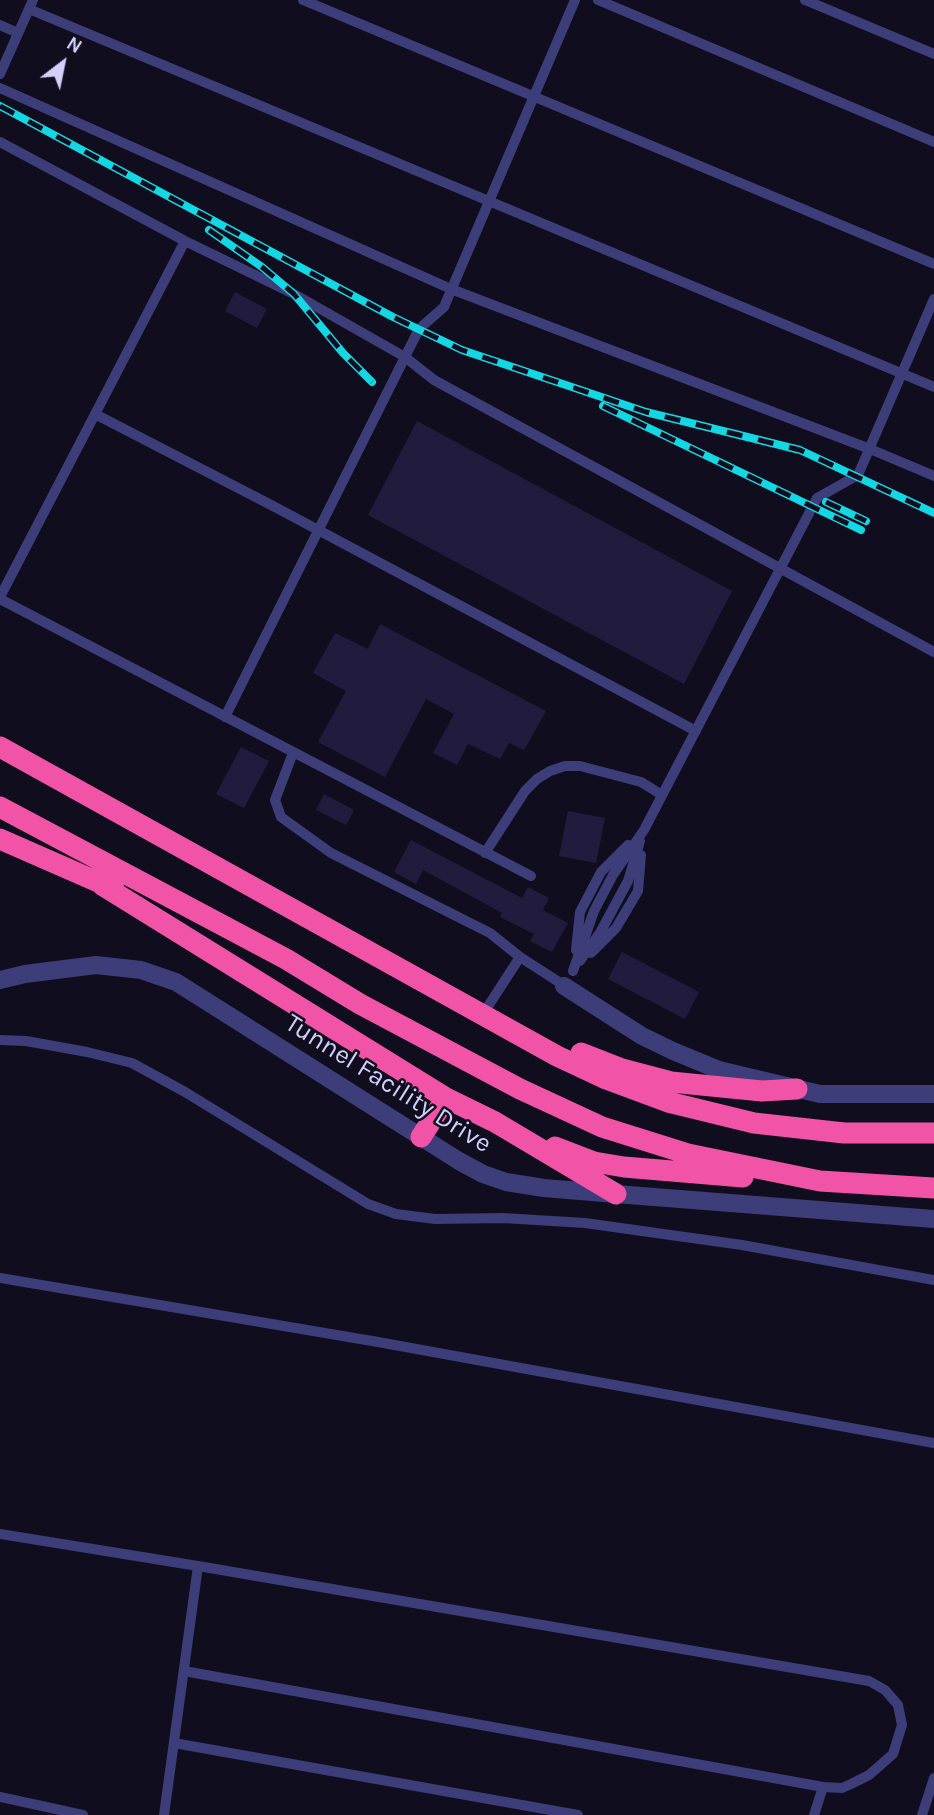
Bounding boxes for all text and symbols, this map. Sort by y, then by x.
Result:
north arrow [28,28,98,98]
text: N [63,32,86,58]
street label: Tunnel Facility Drive [279,1008,497,1160]

